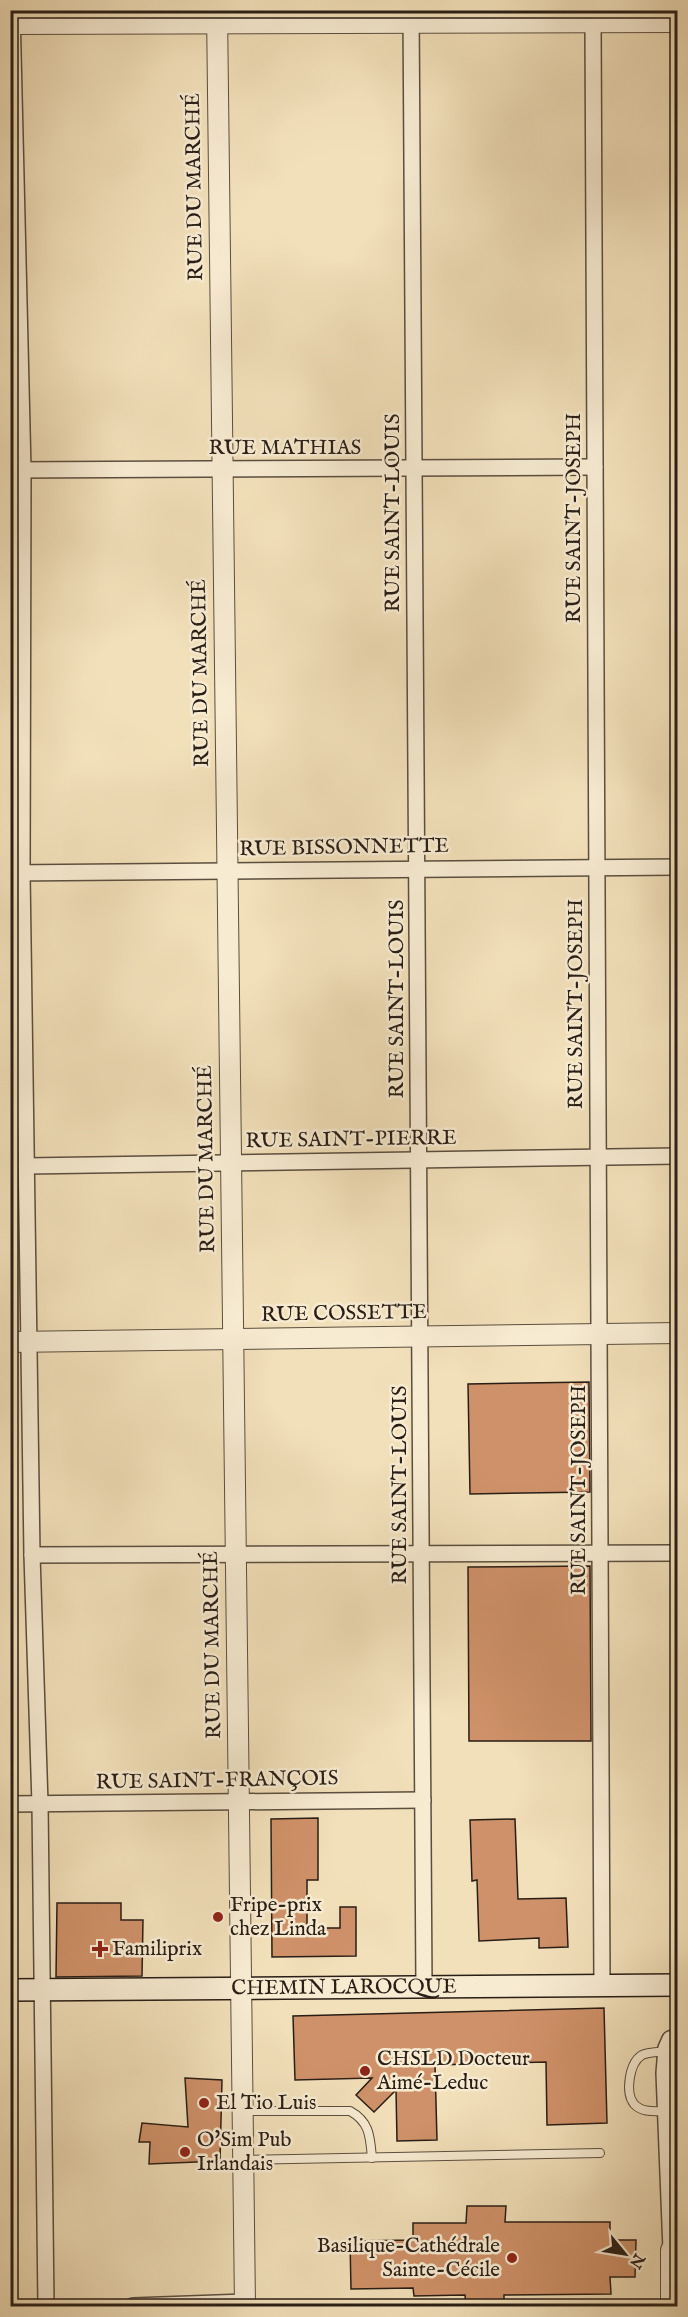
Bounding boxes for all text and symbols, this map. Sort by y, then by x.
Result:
street label: RUE DU MARCHÉ [179,93,210,281]
street label: RUE SAINT-JOSEPH [561,413,588,623]
street label: RUE SAINT-LOUIS [380,414,407,612]
street label: RUE MATHIAS [209,435,361,462]
street label: RUE DU MARCHÉ [185,579,216,767]
street label: RUE BISSONNETTE [239,833,449,863]
street label: RUE SAINT-JOSEPH [563,899,590,1109]
street label: RUE SAINT-LOUIS [384,900,411,1098]
street label: RUE DU MARCHÉ [191,1065,222,1253]
street label: RUE SAINT-PIERRE [245,1125,457,1155]
street label: RUE COSSETTE [261,1299,427,1329]
street label: RUE SAINT-JOSEPH [566,1385,593,1595]
street label: RUE SAINT-LOUIS [387,1386,414,1584]
street label: RUE DU MARCHÉ [197,1551,228,1739]
street label: RUE SAINT-FRANÇOIS [95,1765,339,1797]
place label: Fripe-prix chez Linda [230,1892,327,1943]
marker: Fripe-prix chez Linda [211,1910,225,1924]
place label: Familiprix [112,1936,202,1963]
marker: Familiprix [93,1942,107,1956]
street label: CHEMIN LAROCQUE [231,1973,457,2002]
place label: CHSLD Docteur Aimé-Leduc [376,2046,530,2097]
marker: CHSLD Docteur Aimé-Leduc [358,2064,372,2078]
place label: El Tio Luis [216,2090,316,2117]
marker: El Tio Luis [197,2096,211,2110]
place label: O'Sim Pub Irlandais [197,2127,292,2178]
marker: O'Sim Pub Irlandais [178,2145,192,2159]
north arrow [595,2224,655,2284]
place label: Basilique-Cathédrale Sainte-Cécile [317,2233,500,2284]
text: N [624,2249,649,2272]
marker: Basilique-Cathédrale Sainte-Cécile [505,2251,519,2265]

